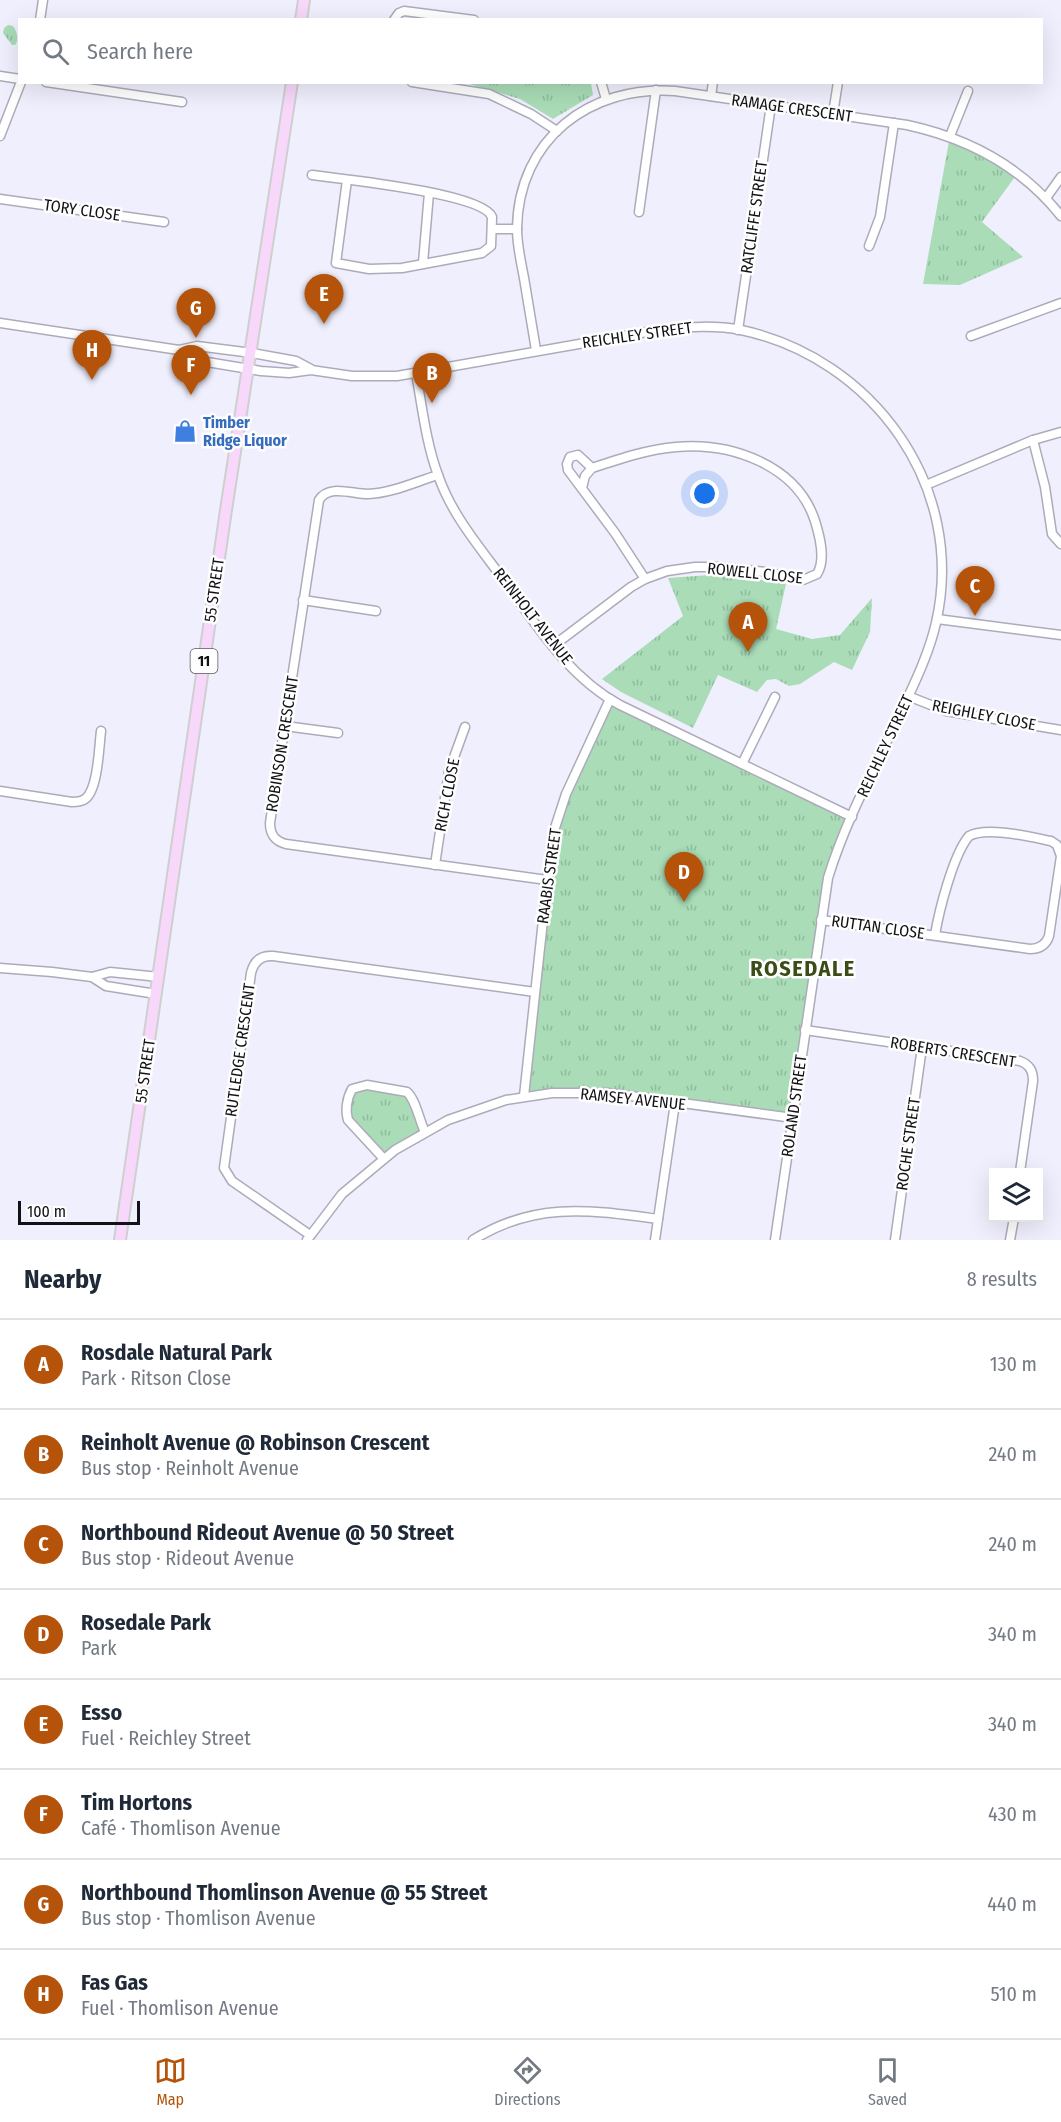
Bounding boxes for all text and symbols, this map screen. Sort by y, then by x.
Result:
search box [18,18,1043,84]
icon: search [39,35,72,68]
text: Search here [87,38,193,65]
street label: RAMAGE CRESCENT [730,90,854,126]
street label: RATCLIFFE STREET [737,159,771,275]
street label: TORY CLOSE [43,195,121,225]
pin: E [304,274,344,324]
pin: G [176,288,216,338]
street label: REICHLEY STREET [581,318,694,352]
pin: H [72,330,112,380]
pin: F [172,346,210,395]
pin: B [412,354,452,403]
place label: Timber Ridge Liquor [203,413,287,450]
shop icon: Timber Ridge Liquor [172,418,198,444]
your location [690,479,719,508]
street label: 55 STREET [200,556,228,623]
street label: ROWELL CLOSE [706,559,804,587]
street label: REINHOLT AVENUE [489,564,577,668]
pin: C [956,566,994,616]
pin: A [728,602,768,652]
road number: 11 [190,649,218,673]
street label: ROBINSON CRESCENT [262,674,302,813]
street label: REICHLEY STREET [853,691,917,800]
street label: REIGHLEY CLOSE [930,696,1038,734]
street label: RICH CLOSE [431,757,463,833]
street label: RAABIS STREET [533,826,565,925]
pin: D [664,852,704,902]
street label: RUTTAN CLOSE [830,911,926,943]
district label: ROSEDALE [750,955,856,982]
street label: RUTLEDGE CRESCENT [221,981,259,1118]
street label: ROBERTS CRESCENT [889,1033,1018,1071]
street label: 55 STREET [131,1037,159,1104]
street label: ROLAND STREET [777,1053,811,1158]
street label: RAMSEY AVENUE [579,1084,687,1114]
street label: ROCHE STREET [892,1096,924,1192]
map controls [989,1168,1043,1222]
button: layers [989,1168,1043,1222]
scale bar [18,1198,140,1226]
text: 100 m [27,1202,66,1221]
text: Nearby [24,1264,101,1295]
text: 8 results [967,1267,1037,1291]
text: Rosdale Natural Park [81,1339,272,1366]
text: A [38,1352,49,1376]
text: 130 m [990,1352,1037,1376]
text: Park · Ritson Close [81,1366,231,1390]
text: Reinholt Avenue @ Robinson Crescent [81,1429,429,1456]
text: B [38,1442,49,1466]
text: 240 m [988,1442,1037,1466]
text: Bus stop · Reinholt Avenue [81,1456,299,1480]
text: Northbound Rideout Avenue @ 50 Street [81,1519,454,1546]
text: C [38,1532,49,1556]
text: 240 m [988,1532,1037,1556]
text: Bus stop · Rideout Avenue [81,1546,294,1570]
text: Rosedale Park [81,1609,211,1636]
text: D [38,1622,49,1646]
text: 340 m [988,1622,1037,1646]
text: Park [81,1636,117,1660]
text: Esso [81,1699,122,1726]
text: E [39,1712,48,1736]
text: 340 m [988,1712,1037,1736]
text: Fuel · Reichley Street [81,1726,251,1750]
text: Tim Hortons [81,1789,192,1816]
text: F [39,1802,48,1826]
text: 430 m [988,1802,1037,1826]
text: Café · Thomlison Avenue [81,1816,281,1840]
text: Northbound Thomlinson Avenue @ 55 Street [81,1879,488,1906]
text: G [38,1892,49,1916]
text: 440 m [987,1892,1037,1916]
text: Bus stop · Thomlison Avenue [81,1906,316,1930]
text: Fas Gas [81,1969,148,1996]
text: H [37,1982,50,2006]
text: 510 m [991,1982,1037,2006]
text: Fuel · Thomlison Avenue [81,1996,279,2020]
tab: Map [154,2054,187,2109]
tab: Directions [494,2054,561,2109]
tab: Saved [868,2054,907,2109]

